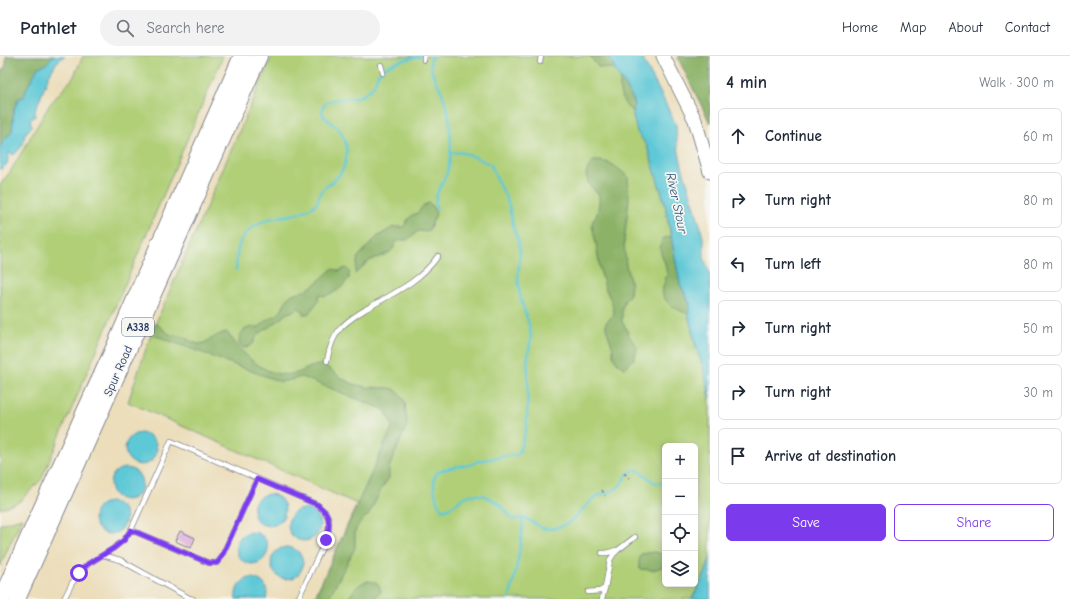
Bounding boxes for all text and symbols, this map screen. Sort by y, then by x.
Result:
search box [100,10,380,46]
text: Pathlet [20,17,76,39]
icon: search [114,17,136,39]
text: Search here [146,19,225,37]
text: Home [842,19,878,36]
text: Map [900,19,926,36]
text: About [948,19,983,36]
text: Contact [1005,19,1050,36]
text: 4 min [726,73,767,92]
text: Walk · 300 m [979,75,1054,90]
icon: ahead [727,125,749,147]
text: Continue [765,127,822,145]
text: 60 m [1023,129,1053,144]
water label: River Stour [663,171,691,236]
icon: right [727,189,749,211]
text: Turn right [765,191,831,209]
text: 80 m [1023,193,1053,208]
icon: left [727,253,749,275]
text: Turn left [765,255,821,273]
text: 80 m [1023,257,1053,272]
icon: right [727,317,749,339]
road number: A338 [122,318,154,336]
text: Turn right [765,319,831,337]
text: 50 m [1023,321,1053,336]
street label: Spur Road [101,344,135,398]
icon: right [727,381,749,403]
text: Turn right [765,383,831,401]
text: 30 m [1023,385,1053,400]
map controls [662,443,698,587]
button: + [662,443,698,479]
icon: arrive [727,445,749,467]
text: Arrive at destination [765,447,896,465]
button: − [662,479,698,515]
button: Save [726,504,886,541]
button: Share [894,504,1054,541]
button: locate [662,515,698,551]
route end [317,531,335,549]
button: layers [662,551,698,587]
route start [70,564,88,582]

